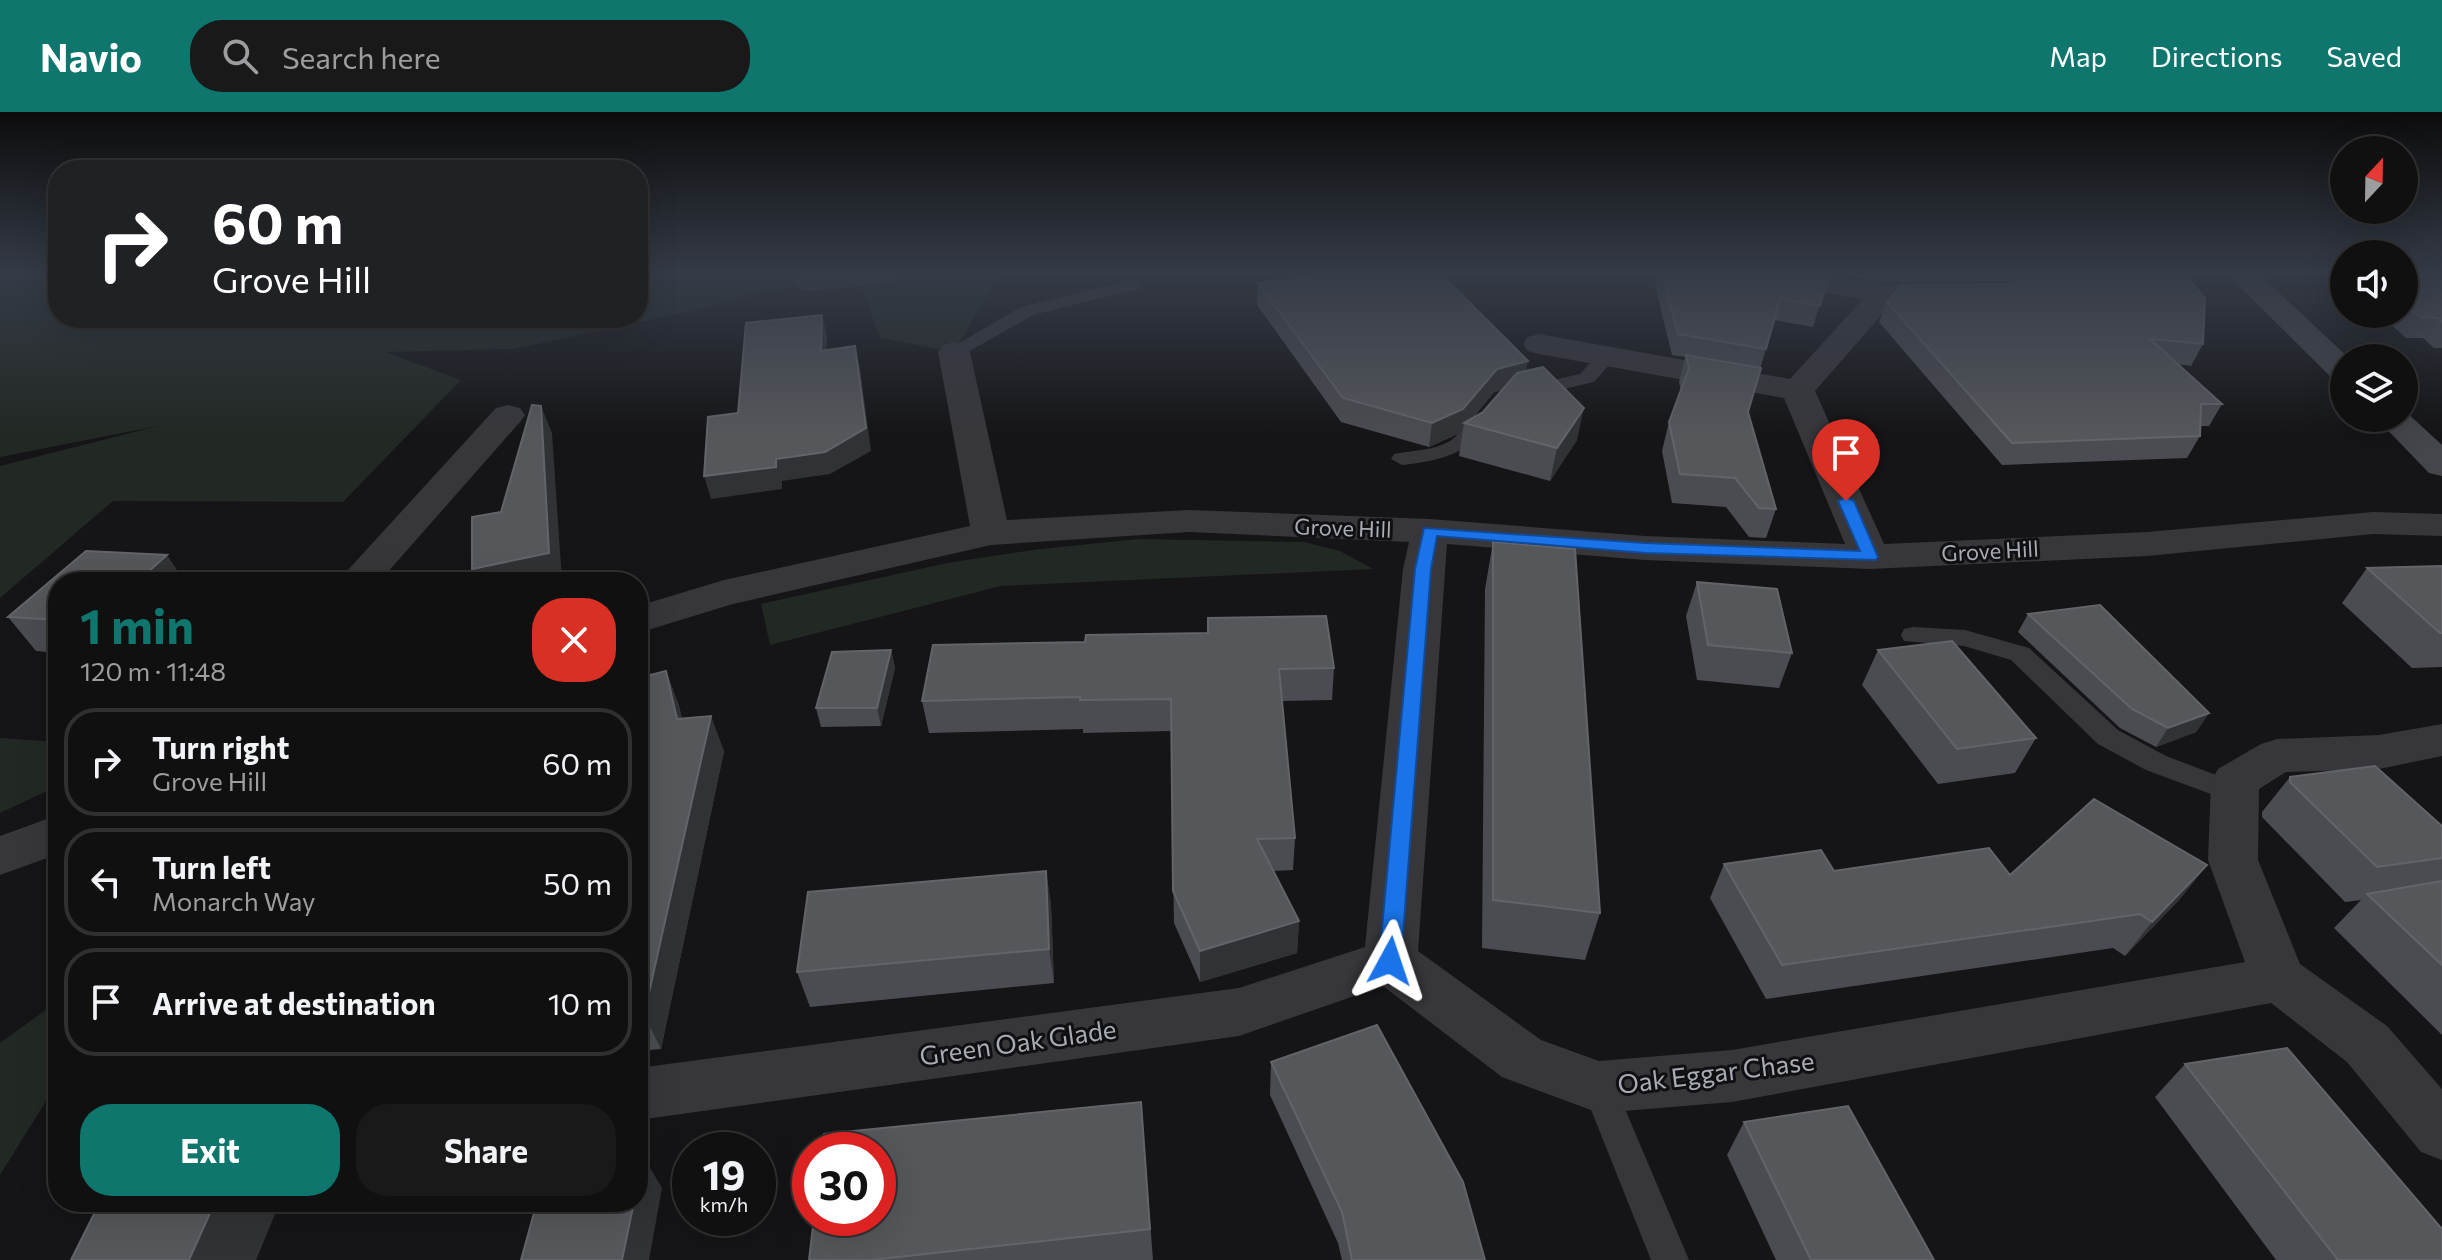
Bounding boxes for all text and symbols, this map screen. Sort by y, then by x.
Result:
search box [190,20,750,92]
text: Navio [40,33,142,80]
icon: search [218,34,262,78]
text: Search here [282,38,441,75]
text: Map [2049,39,2107,73]
text: Directions [2151,39,2282,73]
text: Saved [2326,39,2402,73]
north arrow [2330,136,2418,224]
map controls [2330,136,2418,432]
text: 60 m [212,187,343,256]
icon: right [80,192,184,296]
button: sound [2330,240,2418,328]
text: Grove Hill [212,256,371,300]
button: layers [2330,344,2418,432]
pin [1812,419,1880,501]
icon: arrive [1824,431,1868,475]
street label: Grove Hill [1294,512,1392,543]
street label: Grove Hill [1941,534,2039,567]
text: 1 min [80,595,194,654]
button: close [532,598,616,682]
text: 120 m · 11:48 [80,655,226,686]
text: Turn right [152,728,289,765]
icon: right [84,740,128,784]
text: 60 m [542,744,612,781]
text: Grove Hill [152,765,267,796]
text: Turn left [152,848,271,885]
icon: left [84,860,128,904]
text: 50 m [543,864,612,901]
text: Monarch Way [152,885,315,916]
position arrow [1348,919,1432,1003]
icon: arrive [84,980,128,1024]
text: Arrive at destination [152,984,436,1021]
text: 10 m [548,984,612,1021]
street label: Green Oak Glade [917,1012,1118,1071]
street label: Oak Eggar Chase [1616,1044,1816,1099]
button: Exit [80,1104,340,1196]
button: Share [356,1104,616,1196]
speed limit sign: 30 [792,1132,896,1236]
text: 19 [703,1149,745,1198]
text: km/h [700,1192,748,1216]

